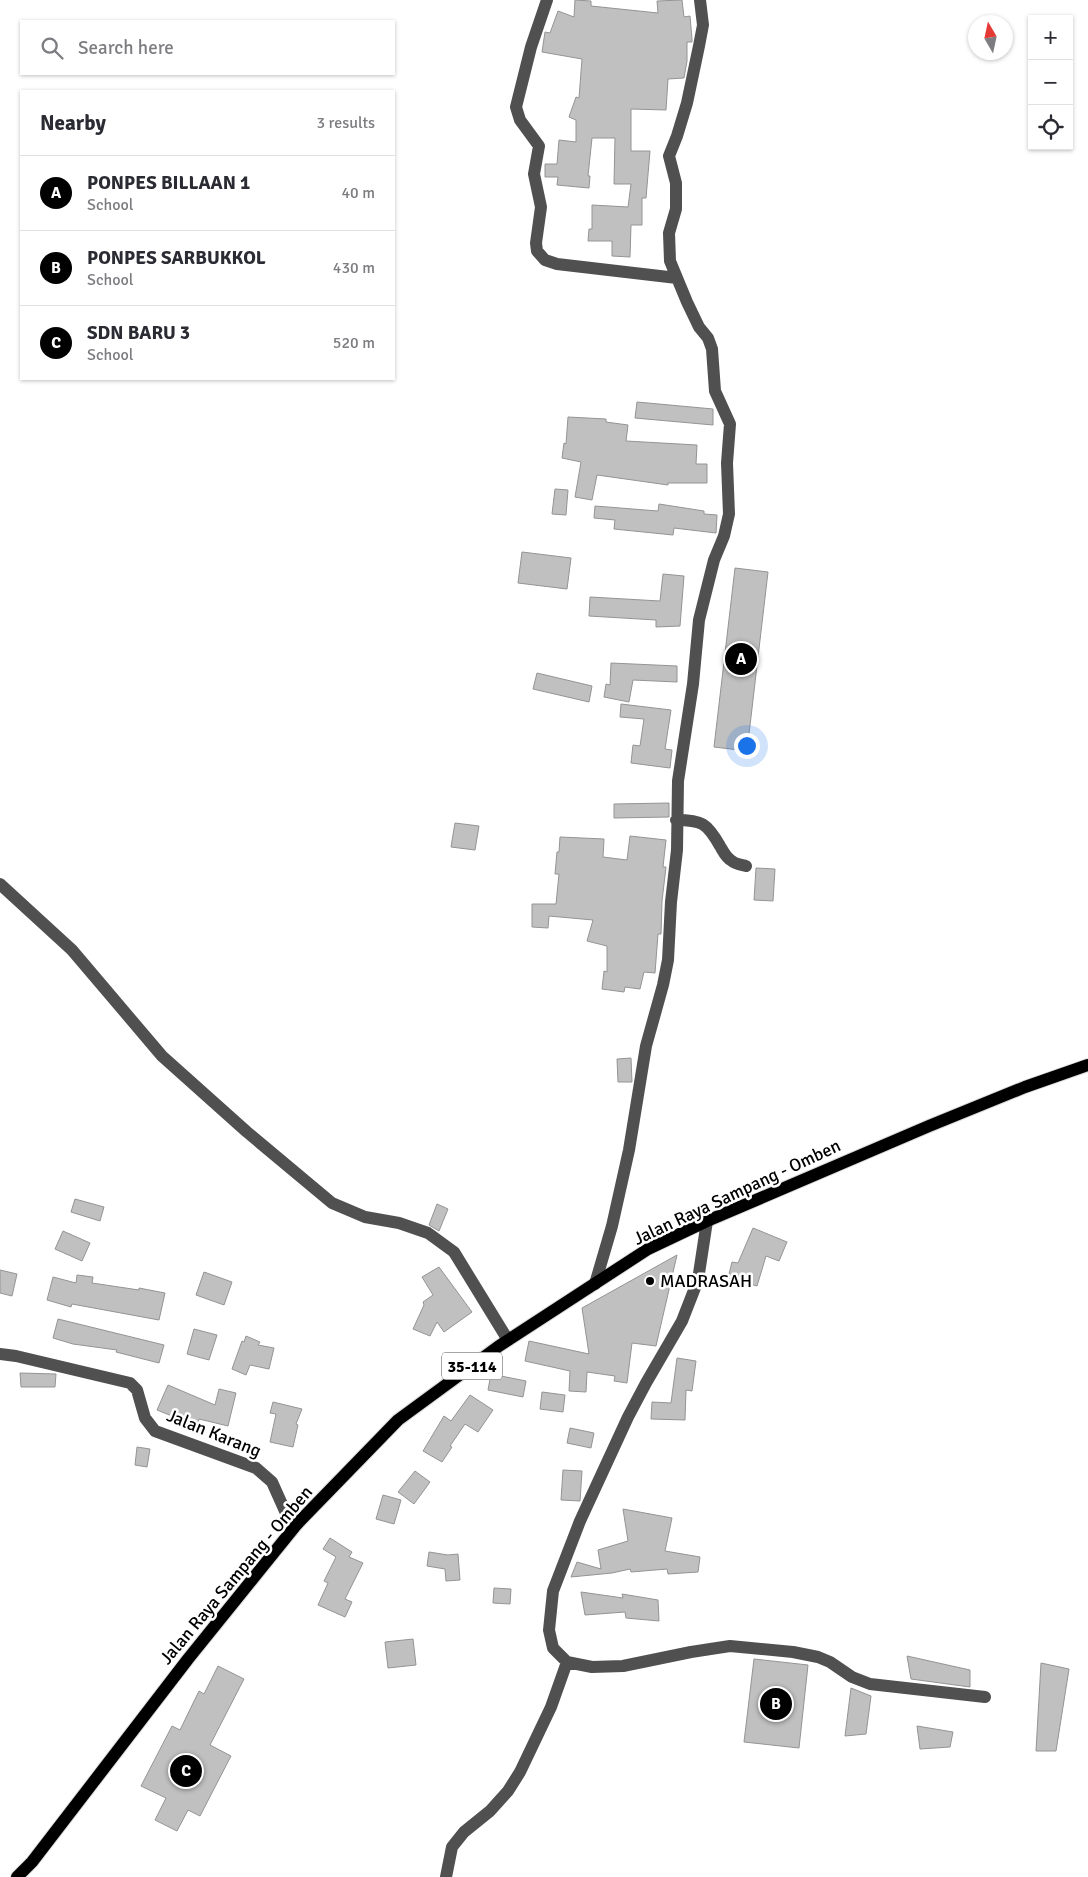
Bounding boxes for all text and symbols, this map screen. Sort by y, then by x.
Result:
north arrow [968,15,1013,60]
map controls [1028,15,1073,150]
button: + [1028,15,1073,60]
search box [20,20,395,75]
icon: search [38,34,66,62]
text: Search here [78,36,174,60]
button: − [1028,60,1073,105]
button: locate [1028,105,1073,150]
text: Nearby [40,110,106,136]
text: 3 results [316,113,375,133]
text: PONPES BILLAAN 1 [87,171,250,195]
text: A [51,183,61,203]
text: 40 m [341,183,375,203]
text: School [87,195,133,215]
text: PONPES SARBUKKOL [87,246,266,270]
text: B [51,258,61,278]
text: 430 m [333,258,375,278]
text: School [87,270,133,290]
text: SDN BARU 3 [87,321,190,345]
text: C [51,333,61,353]
text: 520 m [333,333,375,353]
text: School [87,345,133,365]
pin: A [725,640,757,678]
your location [734,733,760,759]
street label: Jalan Raya Sampang - Omben [630,1134,844,1250]
place label: MADRASAH [660,1270,752,1292]
marker: MADRASAH [644,1275,656,1287]
road number: 35-114 [442,1352,502,1380]
street label: Jalan Karang [164,1404,264,1462]
street label: Jalan Raya Sampang - Omben [155,1481,317,1669]
pin: B [760,1685,792,1723]
pin: C [170,1752,202,1790]

